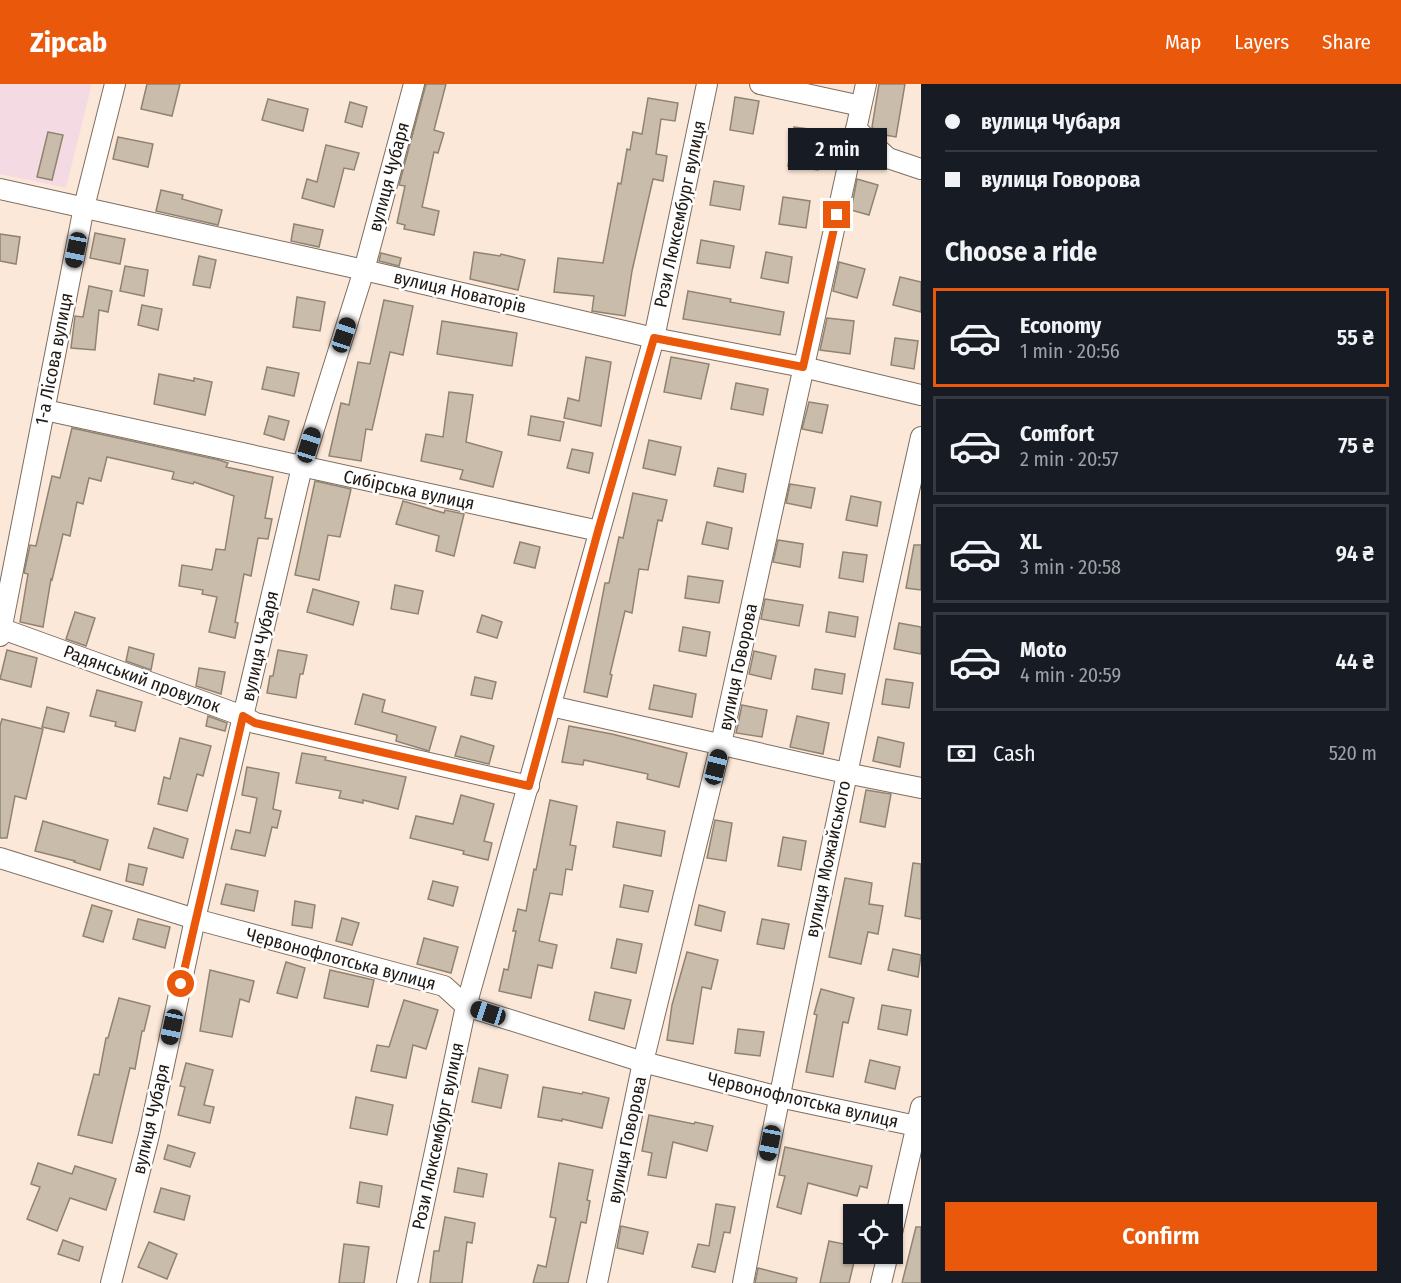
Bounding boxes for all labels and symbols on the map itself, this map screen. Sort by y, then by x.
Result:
street label: Рози Люксембург вулиця [649,118,711,310]
street label: вулиця Чубаря [364,120,414,234]
callout: 2 min [788,128,886,170]
route end [823,201,850,228]
car [64,231,88,269]
street label: вулиця Новаторів [392,266,528,318]
street label: 1-а Лісова вулиця [30,291,78,427]
car [330,315,358,355]
car [295,425,323,465]
street label: Сибірська вулиця [342,465,476,515]
street label: вулиця Чубаря [237,589,283,703]
street label: вулиця Говорова [714,601,762,733]
street label: Радянський провулок [61,640,224,718]
car [703,747,729,787]
street label: вулиця Можайського [801,779,855,939]
street label: Червонофлотська вулиця [244,923,438,995]
route start [167,970,194,997]
car [468,999,508,1027]
car [159,1008,185,1046]
street label: Рози Люксембург вулиця [407,1040,469,1232]
street label: вулиця Чубаря [128,1062,174,1176]
street label: Червонофлотська вулиця [705,1067,901,1133]
street label: вулиця Говорова [603,1074,651,1206]
car [758,1124,782,1162]

